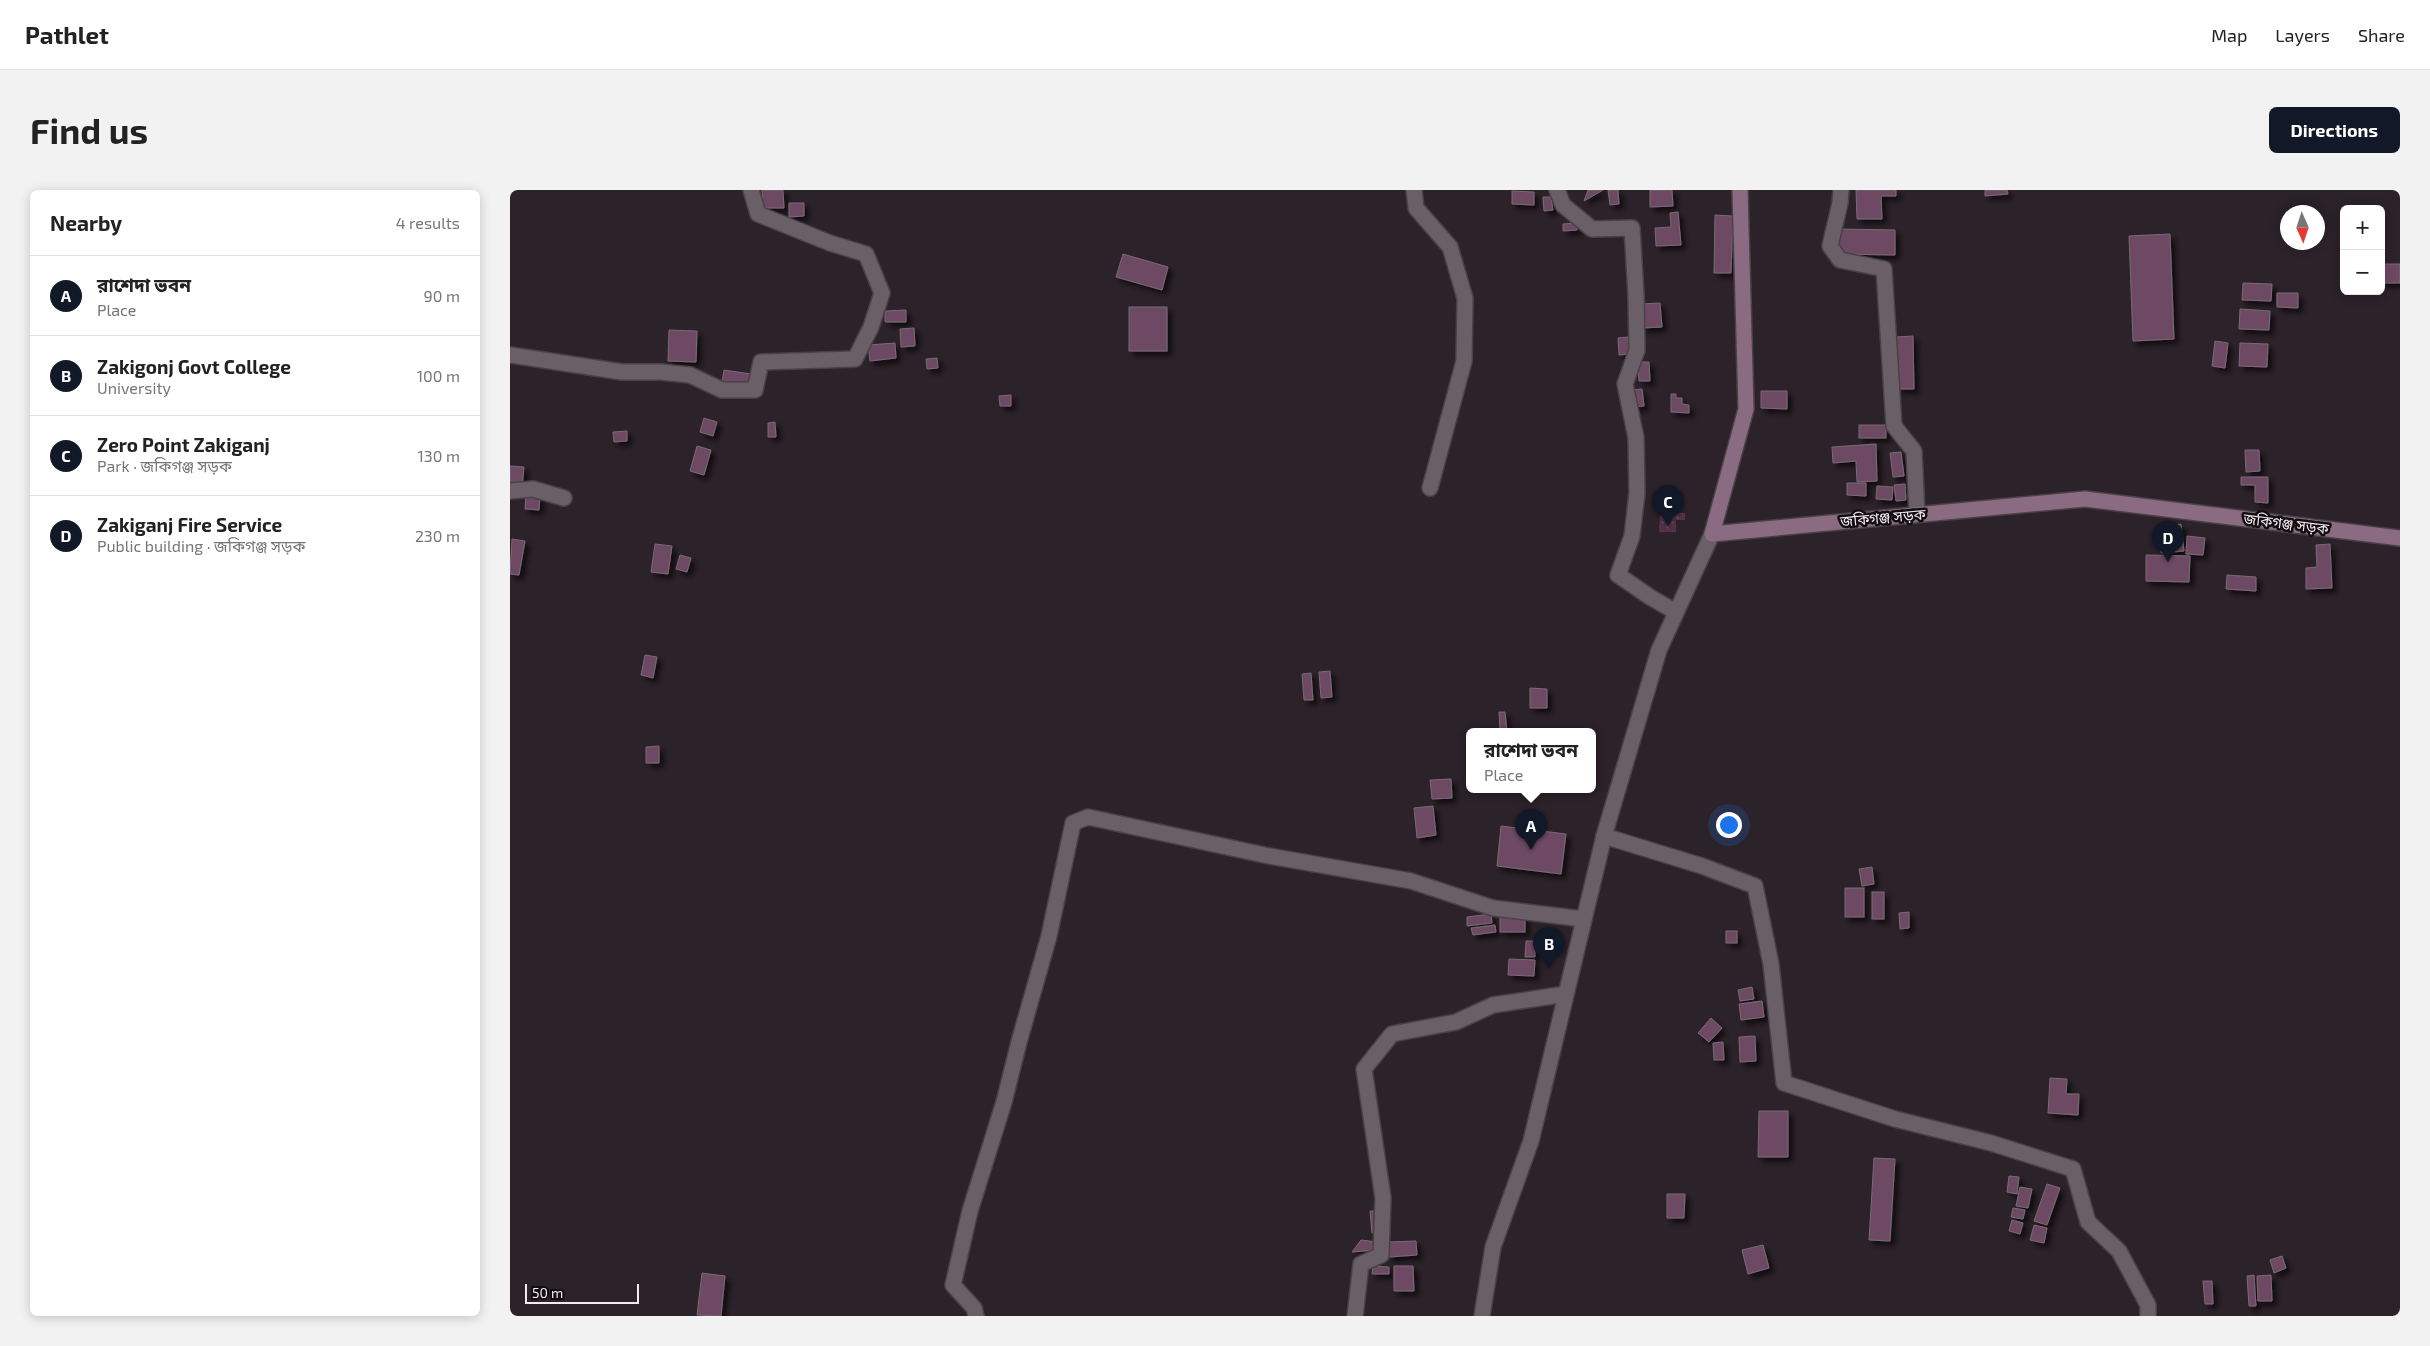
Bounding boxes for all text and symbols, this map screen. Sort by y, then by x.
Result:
text: Pathlet [25,20,109,49]
text: Map [2211,24,2247,46]
text: Layers [2275,24,2330,46]
text: Share [2358,24,2405,46]
button: Directions [2269,107,2400,153]
text: Find us [30,109,148,151]
north arrow [2280,205,2325,250]
map controls [2340,205,2385,295]
button: + [2340,205,2385,250]
text: Nearby [50,210,122,235]
text: 4 results [396,213,460,232]
button: − [2340,250,2385,295]
text: রাশেদা ভবন [97,273,191,296]
text: A [61,286,71,305]
text: 90 m [424,286,460,305]
text: Place [97,300,136,319]
text: Zakigonj Govt College [97,355,291,378]
text: B [61,366,71,385]
text: 100 m [417,366,460,385]
text: University [97,378,171,397]
text: Zero Point Zakiganj [97,433,270,456]
text: C [61,446,71,465]
text: 130 m [418,446,460,465]
text: Park · জকিগঞ্জ সড়ক [97,456,232,475]
pin: C [1652,485,1684,526]
street label: জকিগঞ্জ সড়ক [1838,504,1927,530]
street label: জকিগঞ্জ সড়ক [2242,509,2331,537]
text: Zakiganj Fire Service [97,513,282,536]
pin: D [2152,521,2184,562]
text: D [61,526,71,545]
text: 230 m [415,526,460,545]
text: Public building · জকিগঞ্জ সড়ক [97,536,305,555]
popup [1466,728,1596,793]
text: রাশেদা ভবন [1484,738,1578,761]
text: Place [1484,765,1523,784]
pin: A [1515,809,1547,850]
your location [1716,812,1742,838]
pin: B [1533,927,1565,968]
scale bar [525,1281,639,1304]
text: 50 m [532,1284,563,1301]

